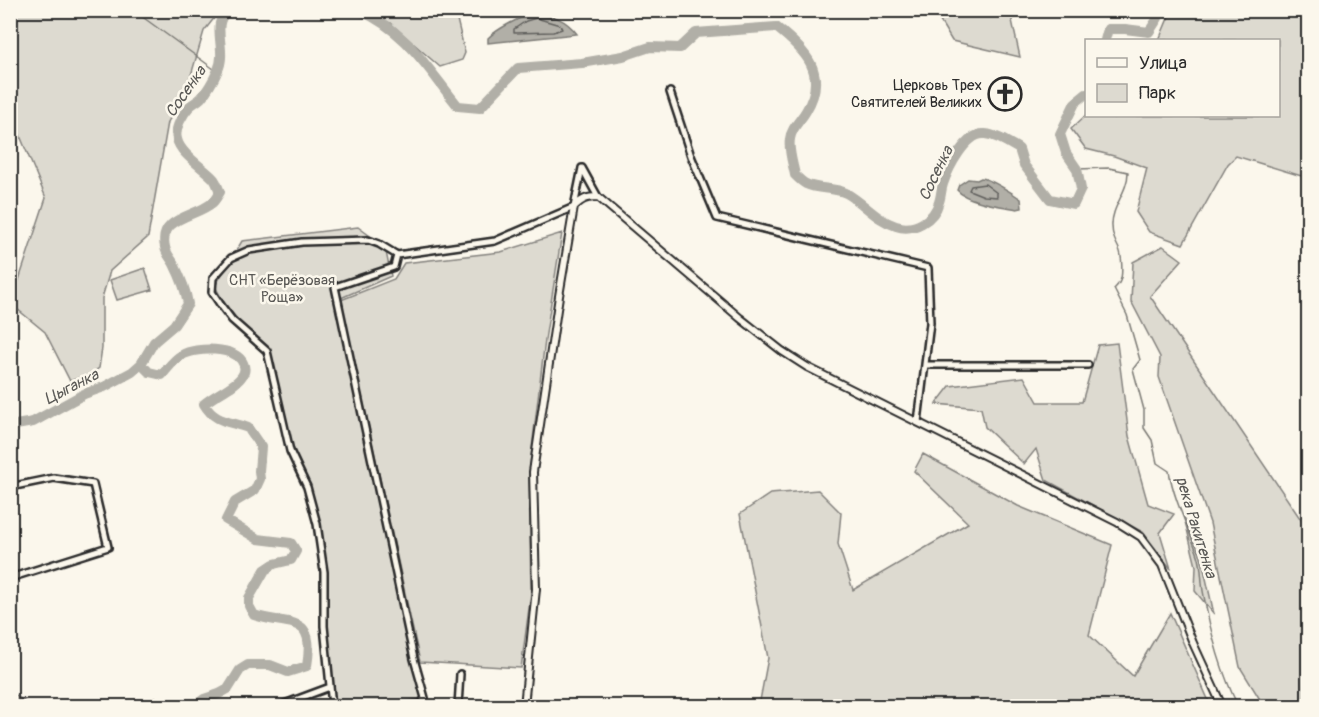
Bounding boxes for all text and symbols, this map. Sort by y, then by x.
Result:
legend [1085,39,1280,117]
text: Улица [1139,52,1187,75]
water label: Сосенка [161,61,212,121]
place label: Церковь Трех Святителей Великих [851,76,982,112]
church icon: Церковь Трех Святителей Великих [987,76,1023,112]
text: Парк [1139,82,1176,105]
water label: Сосенка [914,142,958,204]
park label: СНТ «Берёзовая Роща» [229,271,335,307]
water label: Цыганка [41,364,103,409]
water label: река Ракитенка [1171,474,1221,582]

